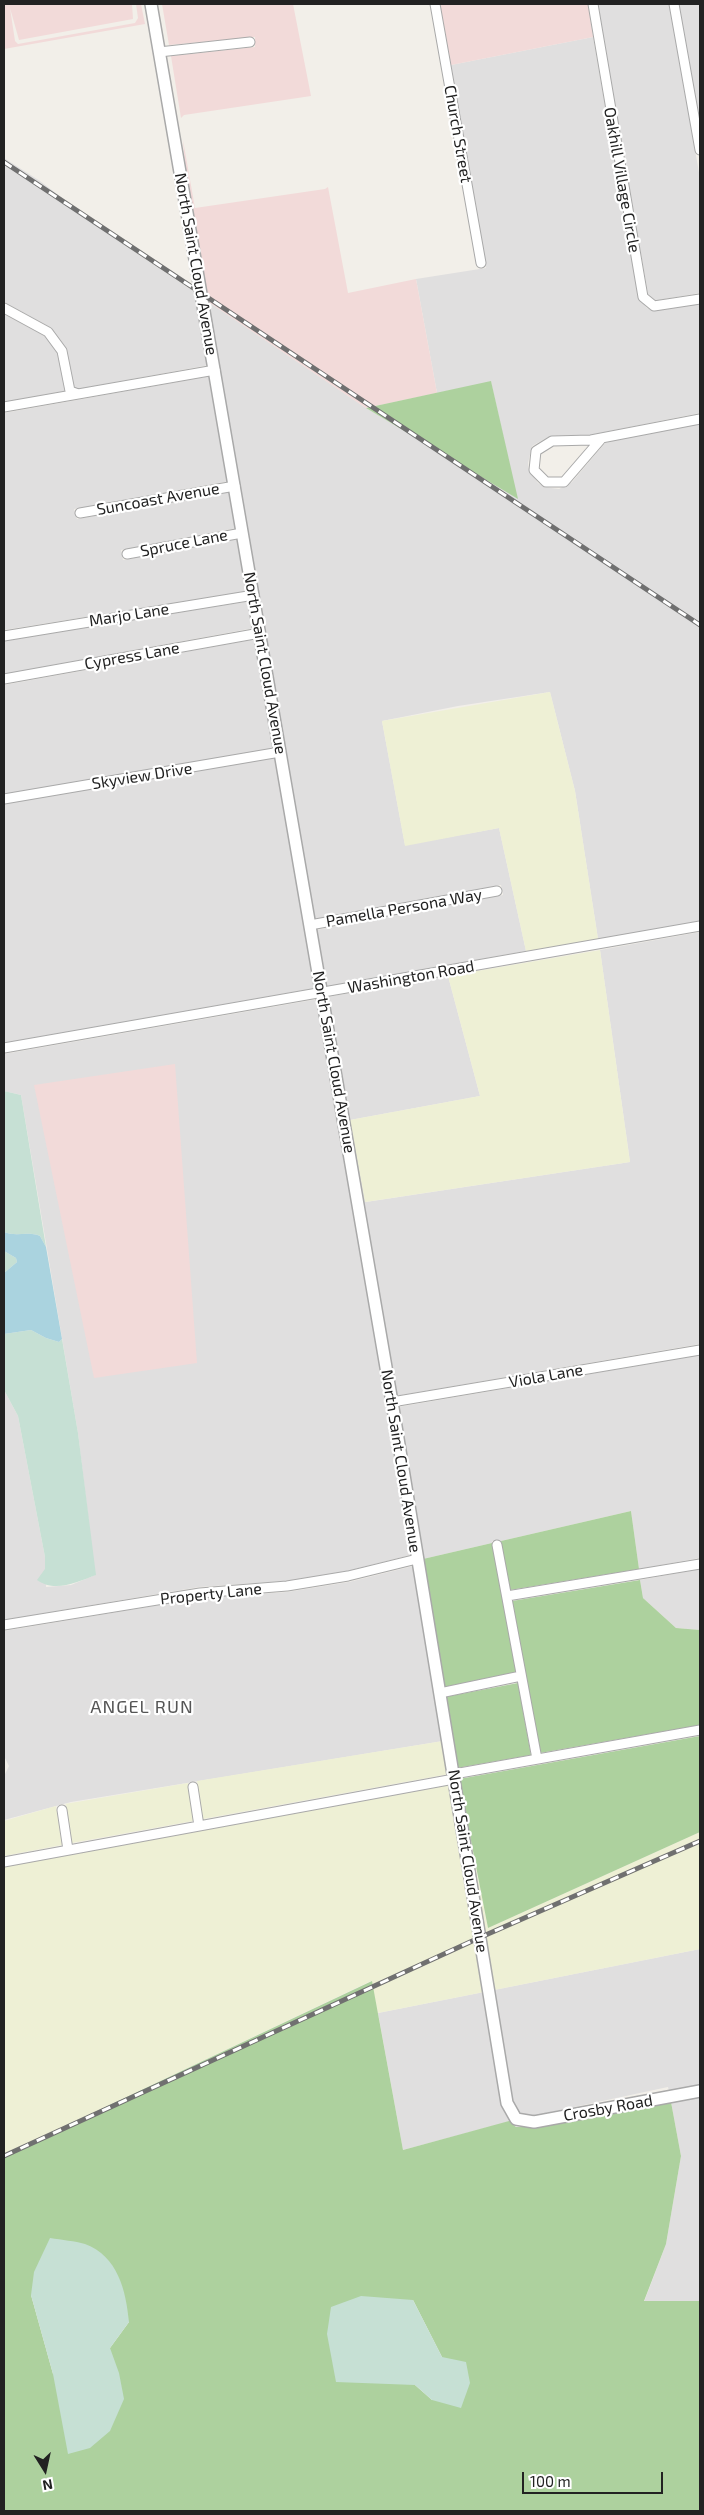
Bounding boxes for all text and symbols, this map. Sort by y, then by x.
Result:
street label: Church Street [440,84,476,184]
street label: Oakhill Village Circle [600,106,644,254]
street label: North Saint Cloud Avenue [170,171,222,357]
street label: Suncoast Avenue [95,479,221,519]
street label: Spruce Lane [139,525,229,561]
street label: North Saint Cloud Avenue [239,570,291,756]
street label: Marjo Lane [88,599,170,631]
street label: Cypress Lane [83,638,181,674]
street label: Skyview Drive [90,759,194,793]
street label: Pamella Persona Way [325,885,483,931]
street label: Washington Road [346,956,476,998]
street label: North Saint Cloud Avenue [308,969,360,1155]
street label: Viola Lane [508,1360,584,1392]
street label: North Saint Cloud Avenue [377,1368,425,1554]
street label: Property Lane [159,1579,263,1609]
district label: ANGEL RUN [89,1696,195,1718]
street label: North Saint Cloud Avenue [444,1768,492,1954]
street label: Crosby Road [562,2091,654,2125]
north arrow [20,2445,70,2495]
scale bar [524,2462,665,2494]
text: 100 m [530,2472,571,2490]
text: N [41,2476,54,2495]

